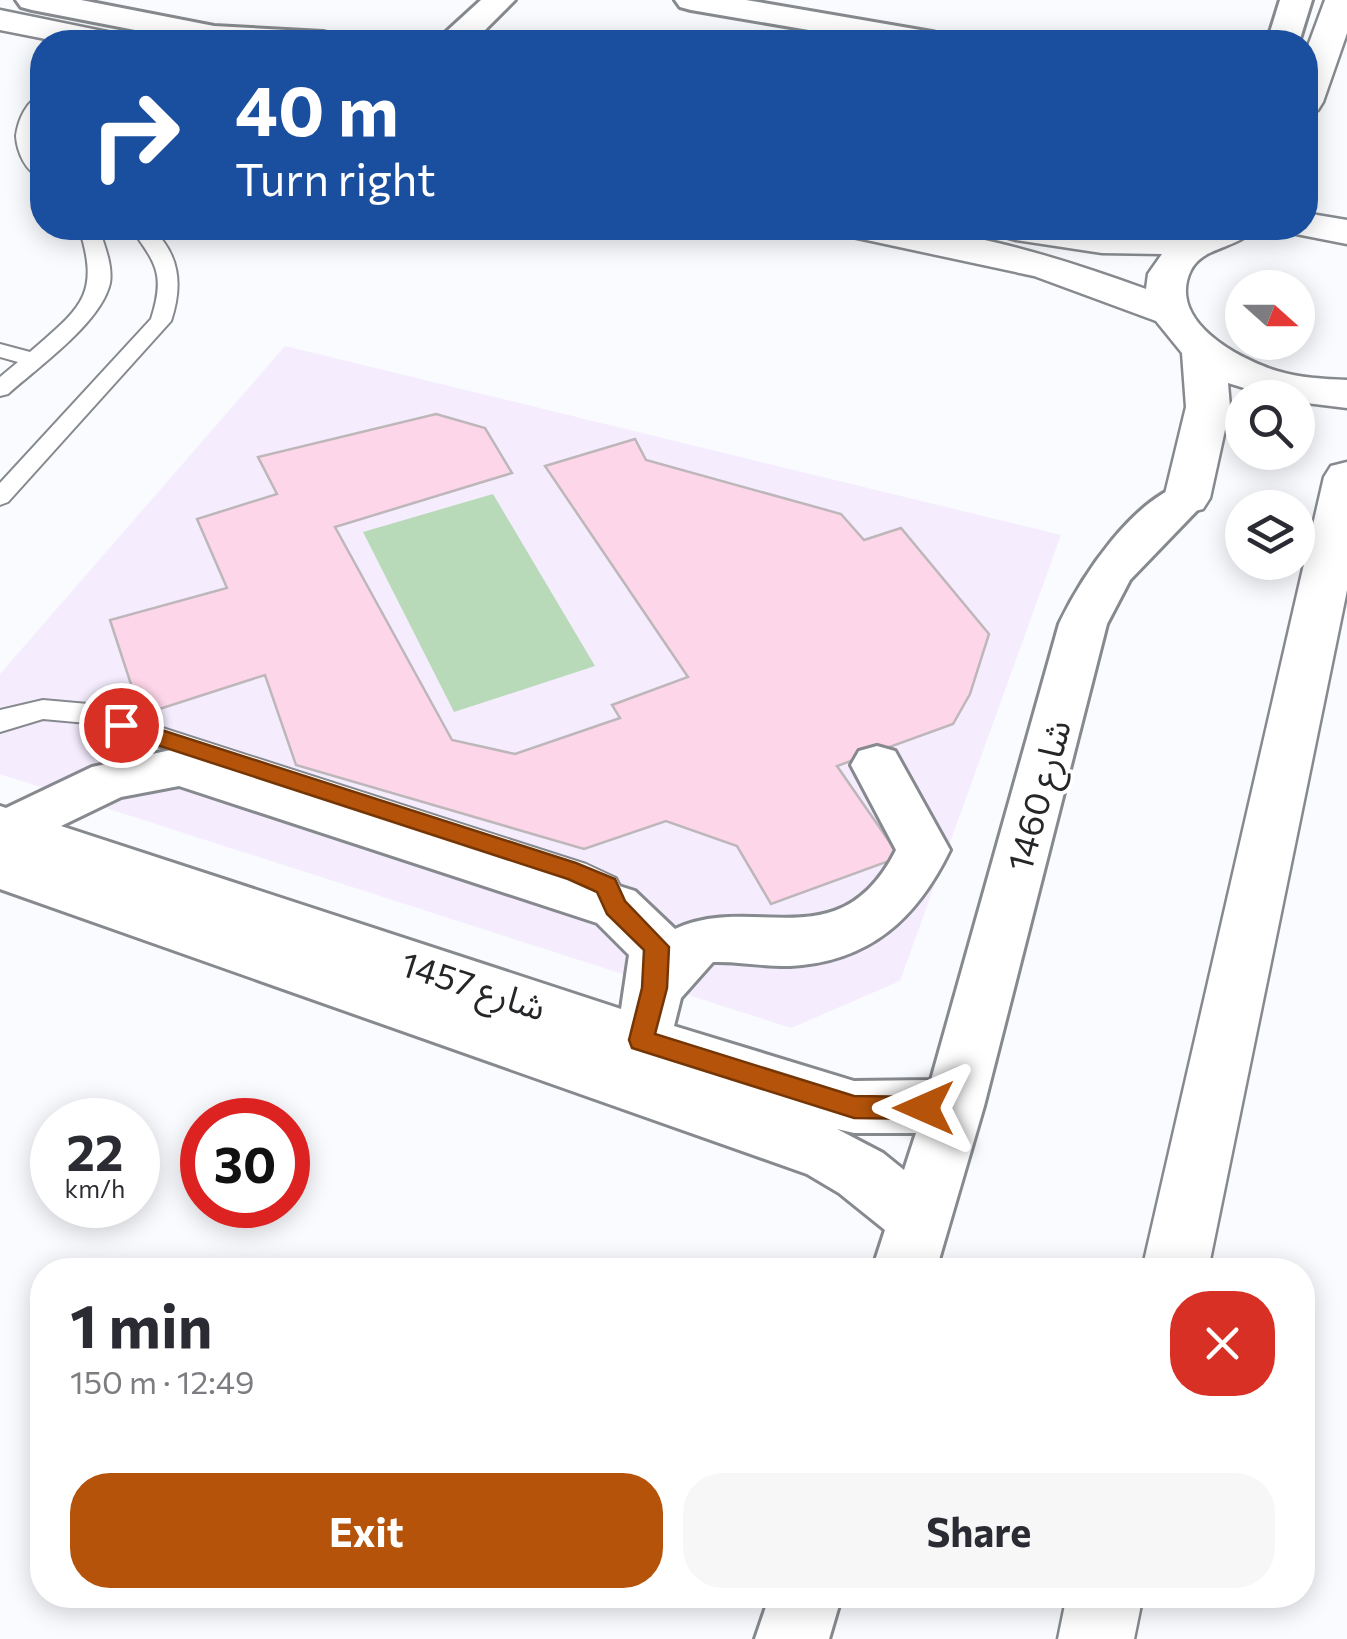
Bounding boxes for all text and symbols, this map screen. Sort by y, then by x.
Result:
text: 40 m [235,65,399,150]
icon: right [70,70,200,200]
text: Turn right [235,150,436,205]
north arrow [1225,270,1315,360]
map controls [1225,270,1315,580]
button: search [1225,380,1315,470]
button: layers [1225,490,1315,580]
pin [79,683,164,768]
icon: arrive [94,698,149,753]
street label: شارع 1460 [996,715,1085,877]
street label: شارع 1457 [394,940,552,1034]
position arrow [872,1056,976,1160]
speed limit sign: 30 [180,1098,310,1228]
text: 22 [67,1120,123,1181]
text: km/h [65,1173,125,1203]
text: 1 min [70,1287,212,1360]
button: close [1170,1291,1275,1396]
text: 150 m · 12:49 [70,1361,254,1401]
button: Exit [70,1473,663,1588]
button: Share [683,1473,1275,1588]

